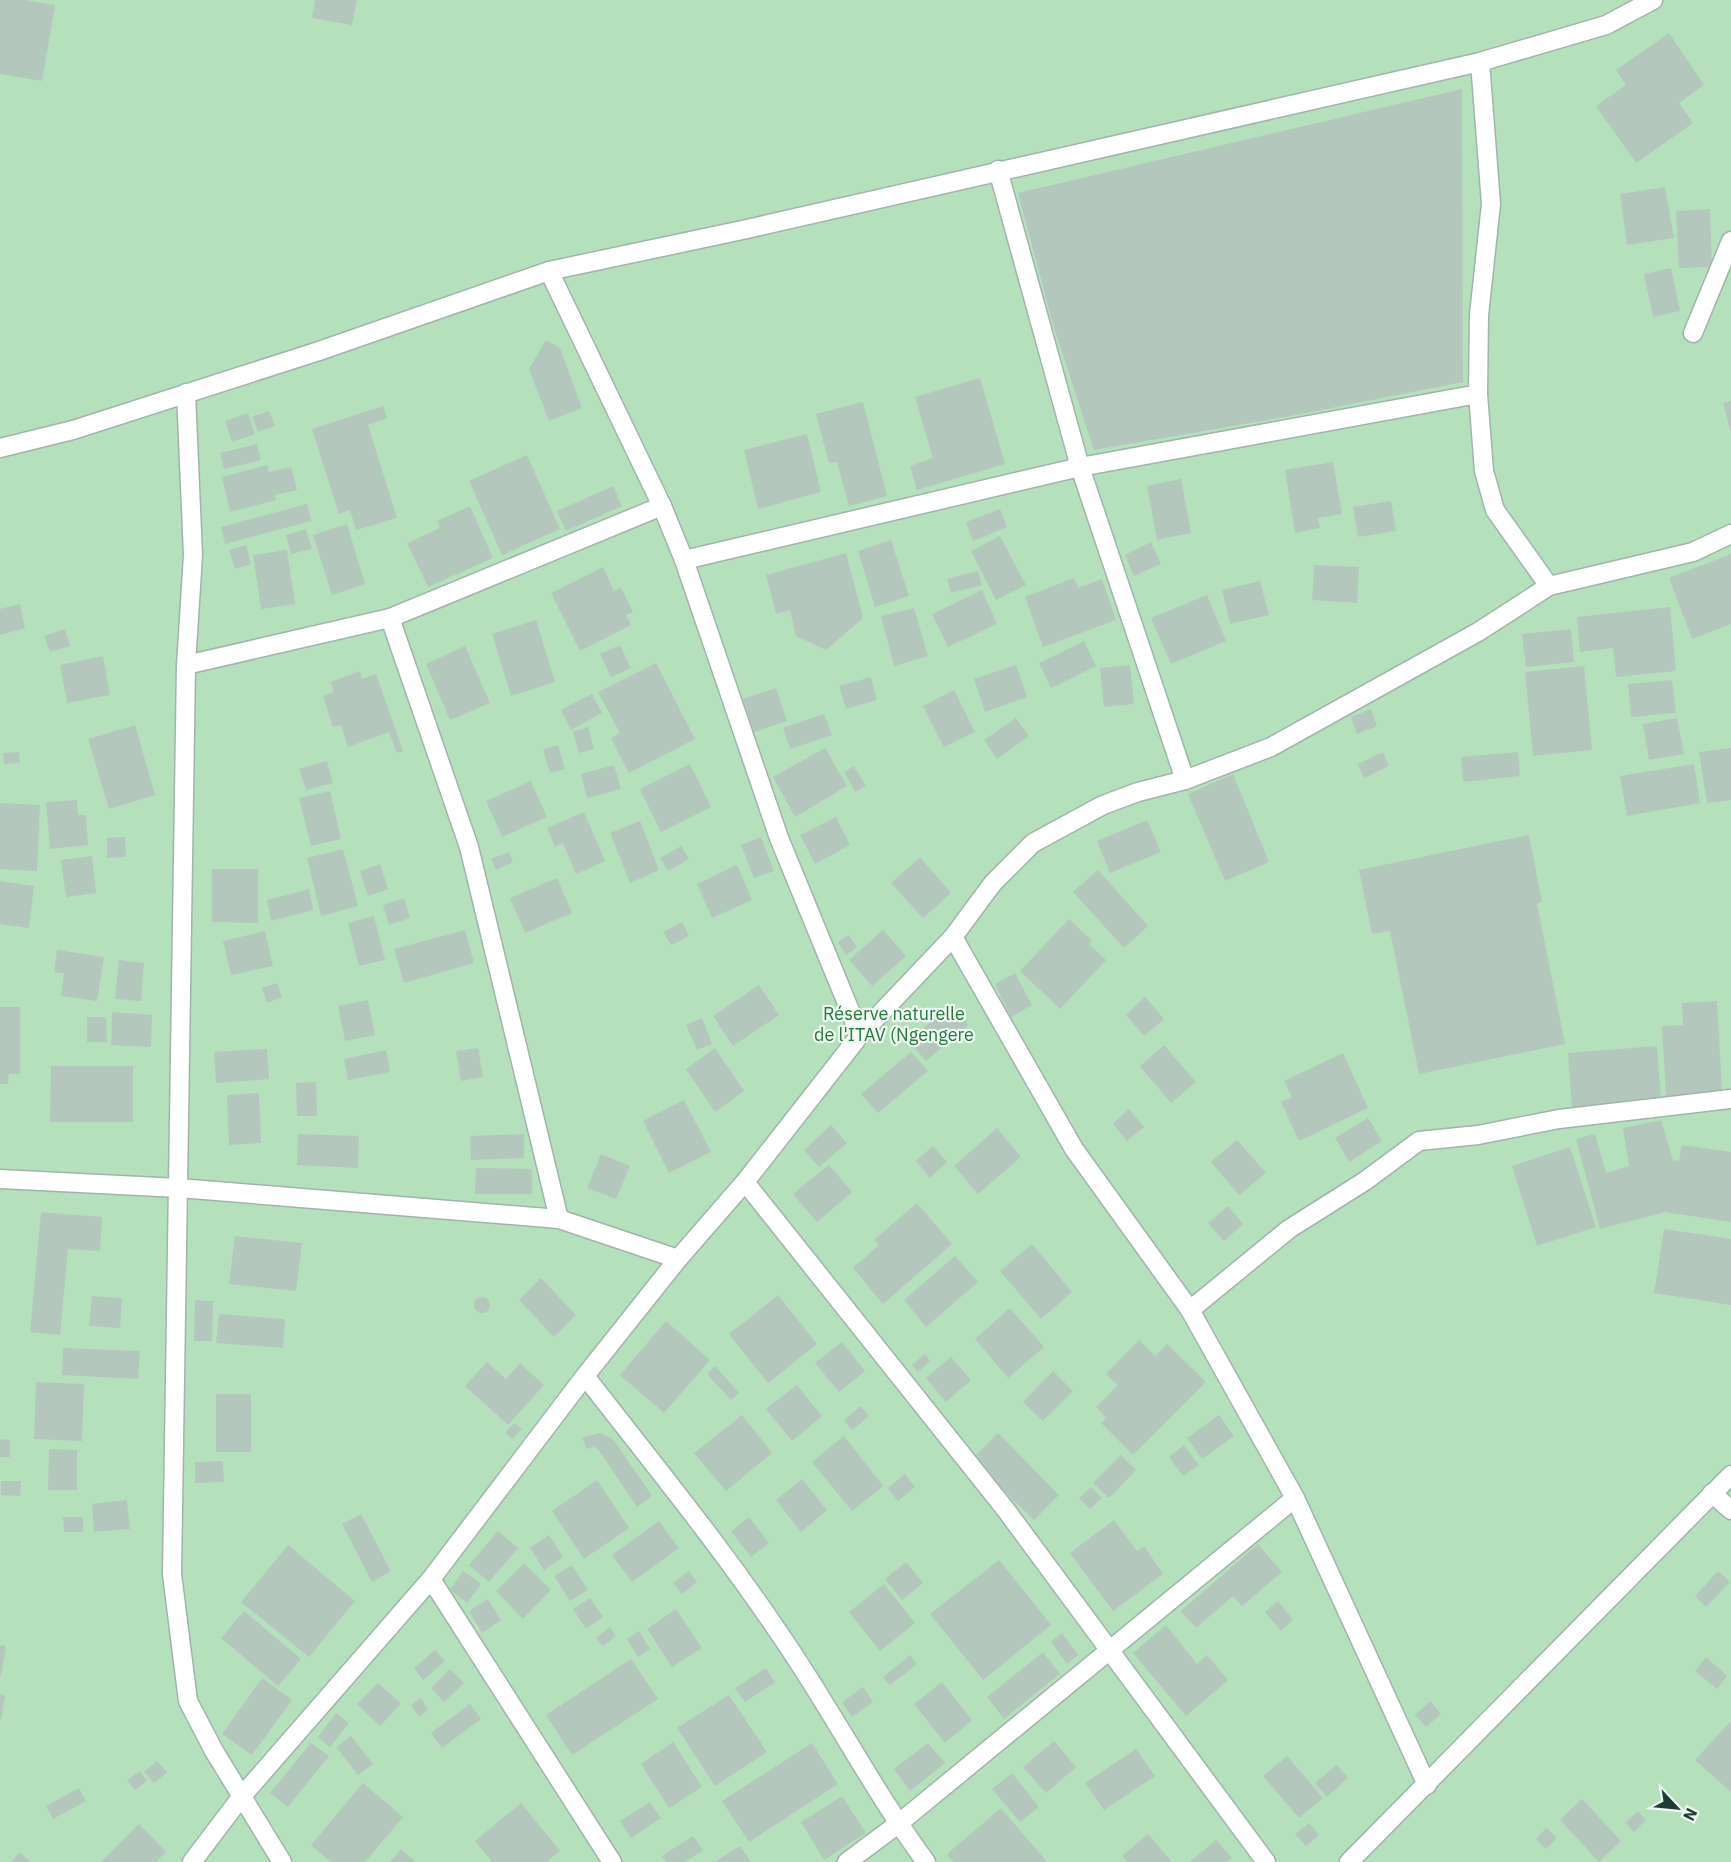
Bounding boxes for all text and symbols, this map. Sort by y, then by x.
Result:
park label: Réserve naturelle de l'ITAV (Ngengere [814,1002,974,1046]
north arrow [1647,1778,1707,1838]
text: N [1679,1805,1702,1824]

